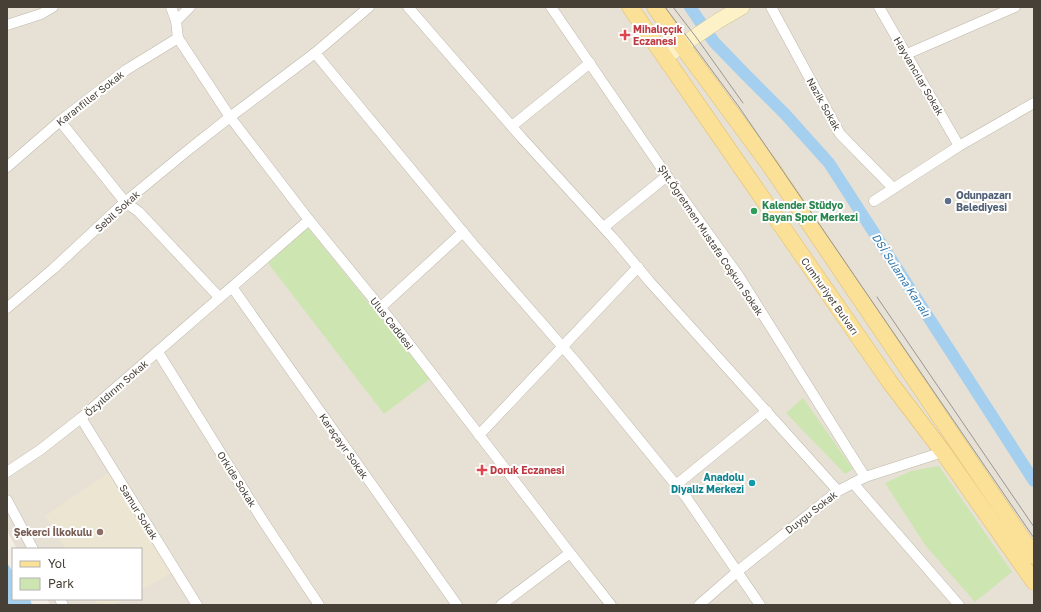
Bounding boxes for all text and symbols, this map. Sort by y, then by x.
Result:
place label: Mihalıççık Eczanesi [633,23,683,47]
marker: Mihalıççık Eczanesi [620,30,630,40]
street label: Hayvancılar Sokak [892,35,947,118]
street label: Karanfiller Sokak [54,68,126,128]
street label: Nazik Sokak [805,76,844,133]
street label: Şht.Öğretmen Mustafa Coşkun Sokak [656,162,767,318]
street label: Sebil Sokak [92,188,142,234]
place label: Odunpazarı Belediyesi [956,189,1012,213]
marker: Odunpazarı Belediyesi [943,196,953,206]
place label: Kalender Stüdyo Bayan Spor Merkezi [762,199,858,223]
marker: Kalender Stüdyo Bayan Spor Merkezi [749,206,759,216]
water label: DSİ Sulama Kanalı [870,231,934,319]
street label: Cumhuriyet Bulvarı [799,255,861,337]
street label: Ulus Caddesi [368,295,416,351]
street label: Özyıldırım Sokak [81,356,150,419]
street label: Karaçayır Sokak [317,411,371,481]
street label: Orkide Sokak [215,449,259,509]
place label: Doruk Eczanesi [490,464,565,476]
marker: Doruk Eczanesi [477,465,487,475]
place label: Anadolu Diyaliz Merkezi [671,471,744,495]
marker: Anadolu Diyaliz Merkezi [747,478,757,488]
street label: Samur Sokak [117,482,161,542]
street label: Duygu Sokak [783,488,840,536]
place label: Şekerci İlkokulu [14,526,92,538]
marker: Şekerci İlkokulu [95,527,105,537]
legend [12,548,142,600]
text: Yol [48,556,66,571]
text: Park [48,576,74,591]

